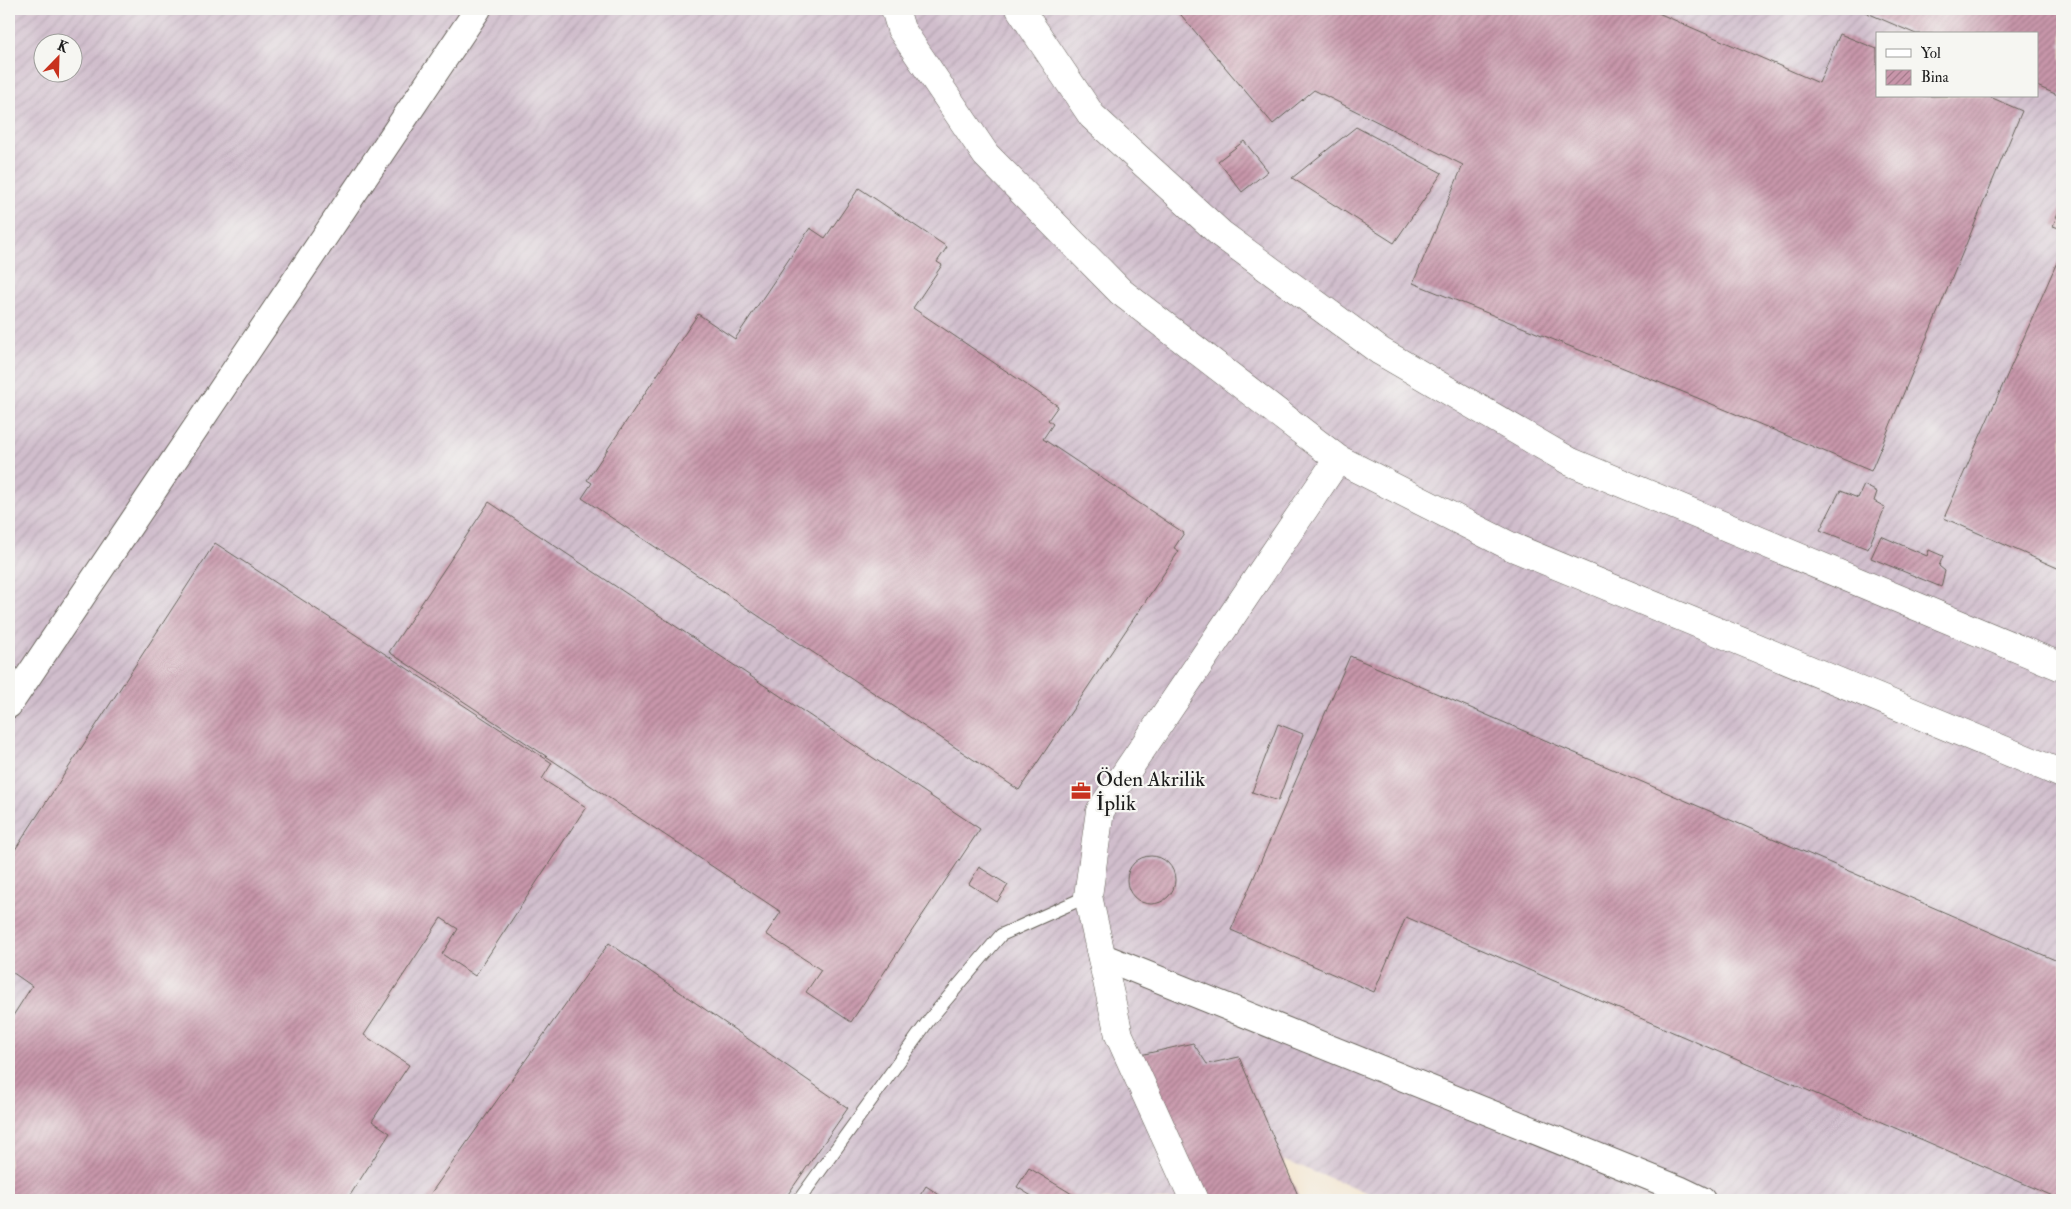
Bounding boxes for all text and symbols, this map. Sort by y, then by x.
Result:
north arrow [32,32,82,82]
legend [1876,32,2038,98]
text: K [55,37,72,57]
text: Yol [1921,44,1941,63]
text: Bina [1921,68,1949,87]
place label: Öden Akrilik İplik [1096,766,1205,817]
office icon: Öden Akrilik İplik [1070,780,1092,802]

